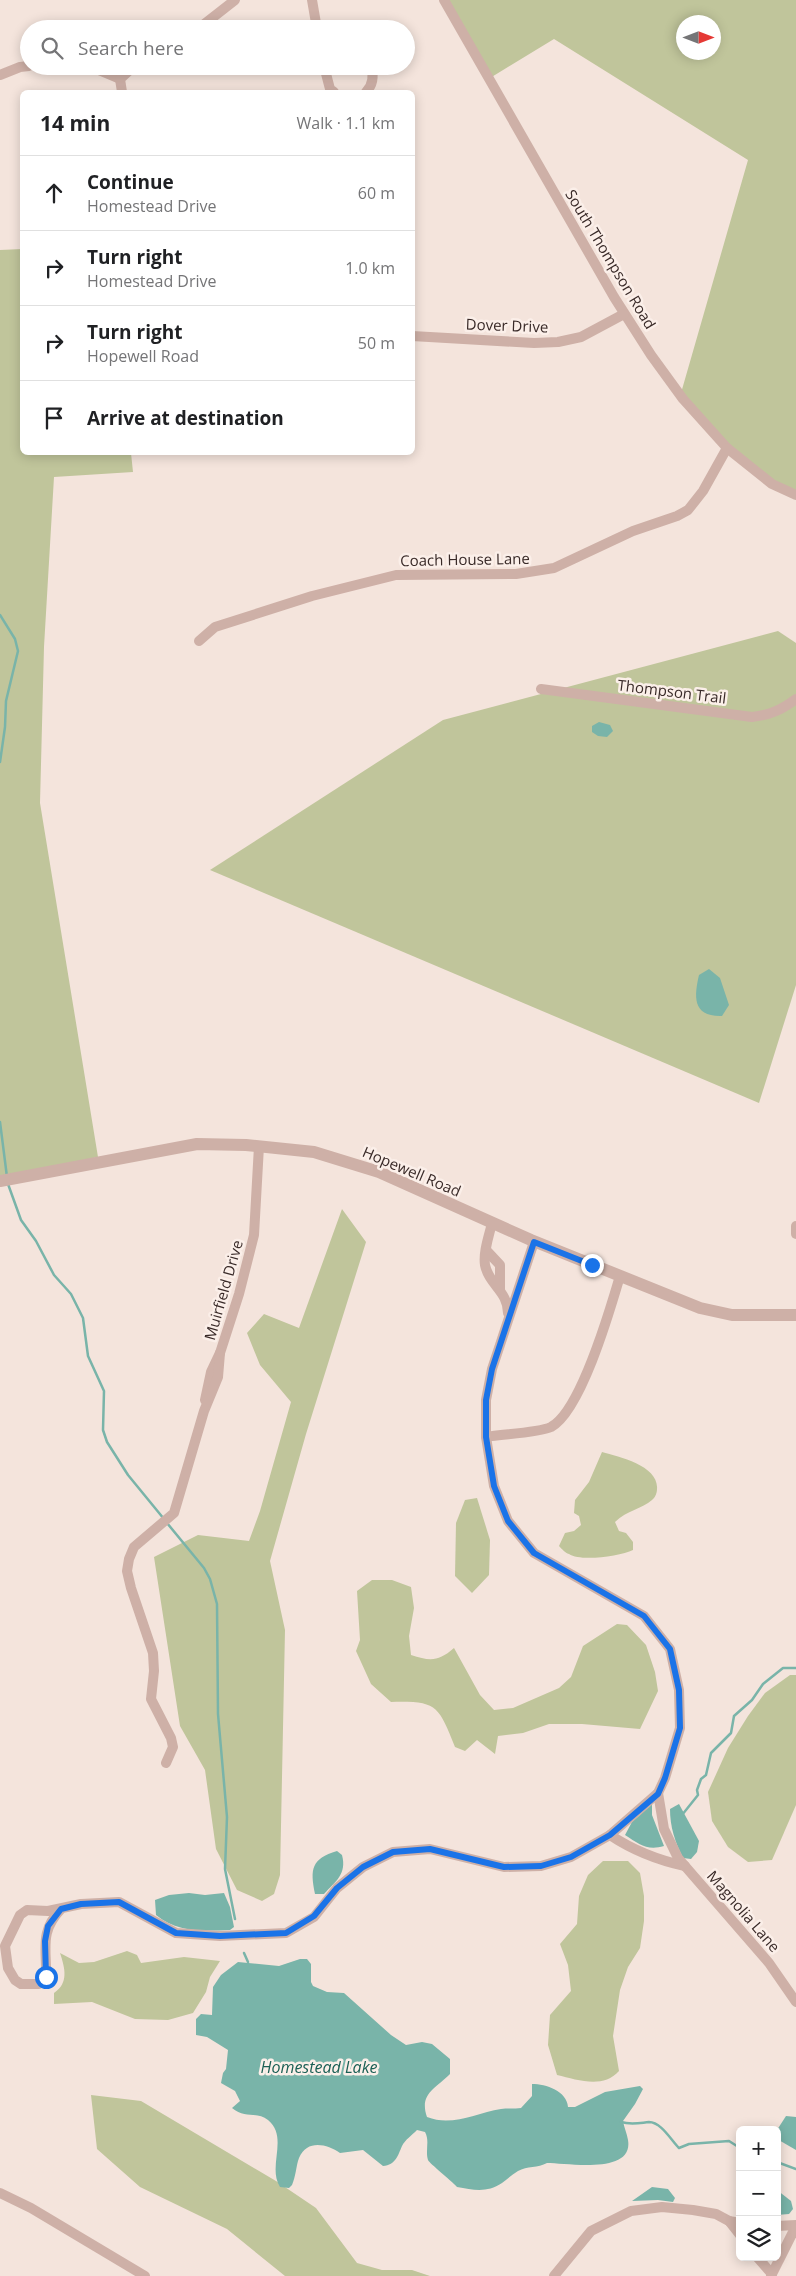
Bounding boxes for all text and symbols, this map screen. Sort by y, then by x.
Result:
north arrow [676,15,721,60]
search box [20,20,415,75]
icon: search [38,34,66,62]
text: Search here [78,35,184,61]
text: 14 min [40,109,110,137]
text: Walk · 1.1 km [297,112,395,134]
text: Continue [87,169,174,195]
icon: ahead [40,179,68,207]
text: 60 m [358,182,395,204]
street label: South Thompson Road [561,185,661,333]
text: Homestead Drive [87,195,217,217]
text: Turn right [87,244,182,270]
icon: right [40,254,68,282]
text: 1.0 km [345,257,395,279]
text: Homestead Drive [87,270,217,292]
street label: Dover Drive [465,314,549,336]
text: Turn right [87,319,182,345]
icon: right [40,329,68,357]
text: 50 m [358,332,395,354]
text: Hopewell Road [87,345,199,367]
icon: arrive [40,404,68,432]
text: Arrive at destination [87,405,284,431]
street label: Coach House Lane [400,548,530,570]
street label: Thompson Trail [617,674,727,708]
street label: Hopewell Road [360,1141,464,1201]
street label: Muirfield Drive [199,1238,247,1342]
route end [581,1254,604,1277]
street label: Magnolia Lane [703,1866,785,1956]
route start [35,1966,58,1989]
water label: Homestead Lake [261,2056,377,2078]
map controls [736,2126,781,2261]
button: + [736,2126,781,2171]
button: − [736,2171,781,2216]
button: layers [736,2216,781,2261]

